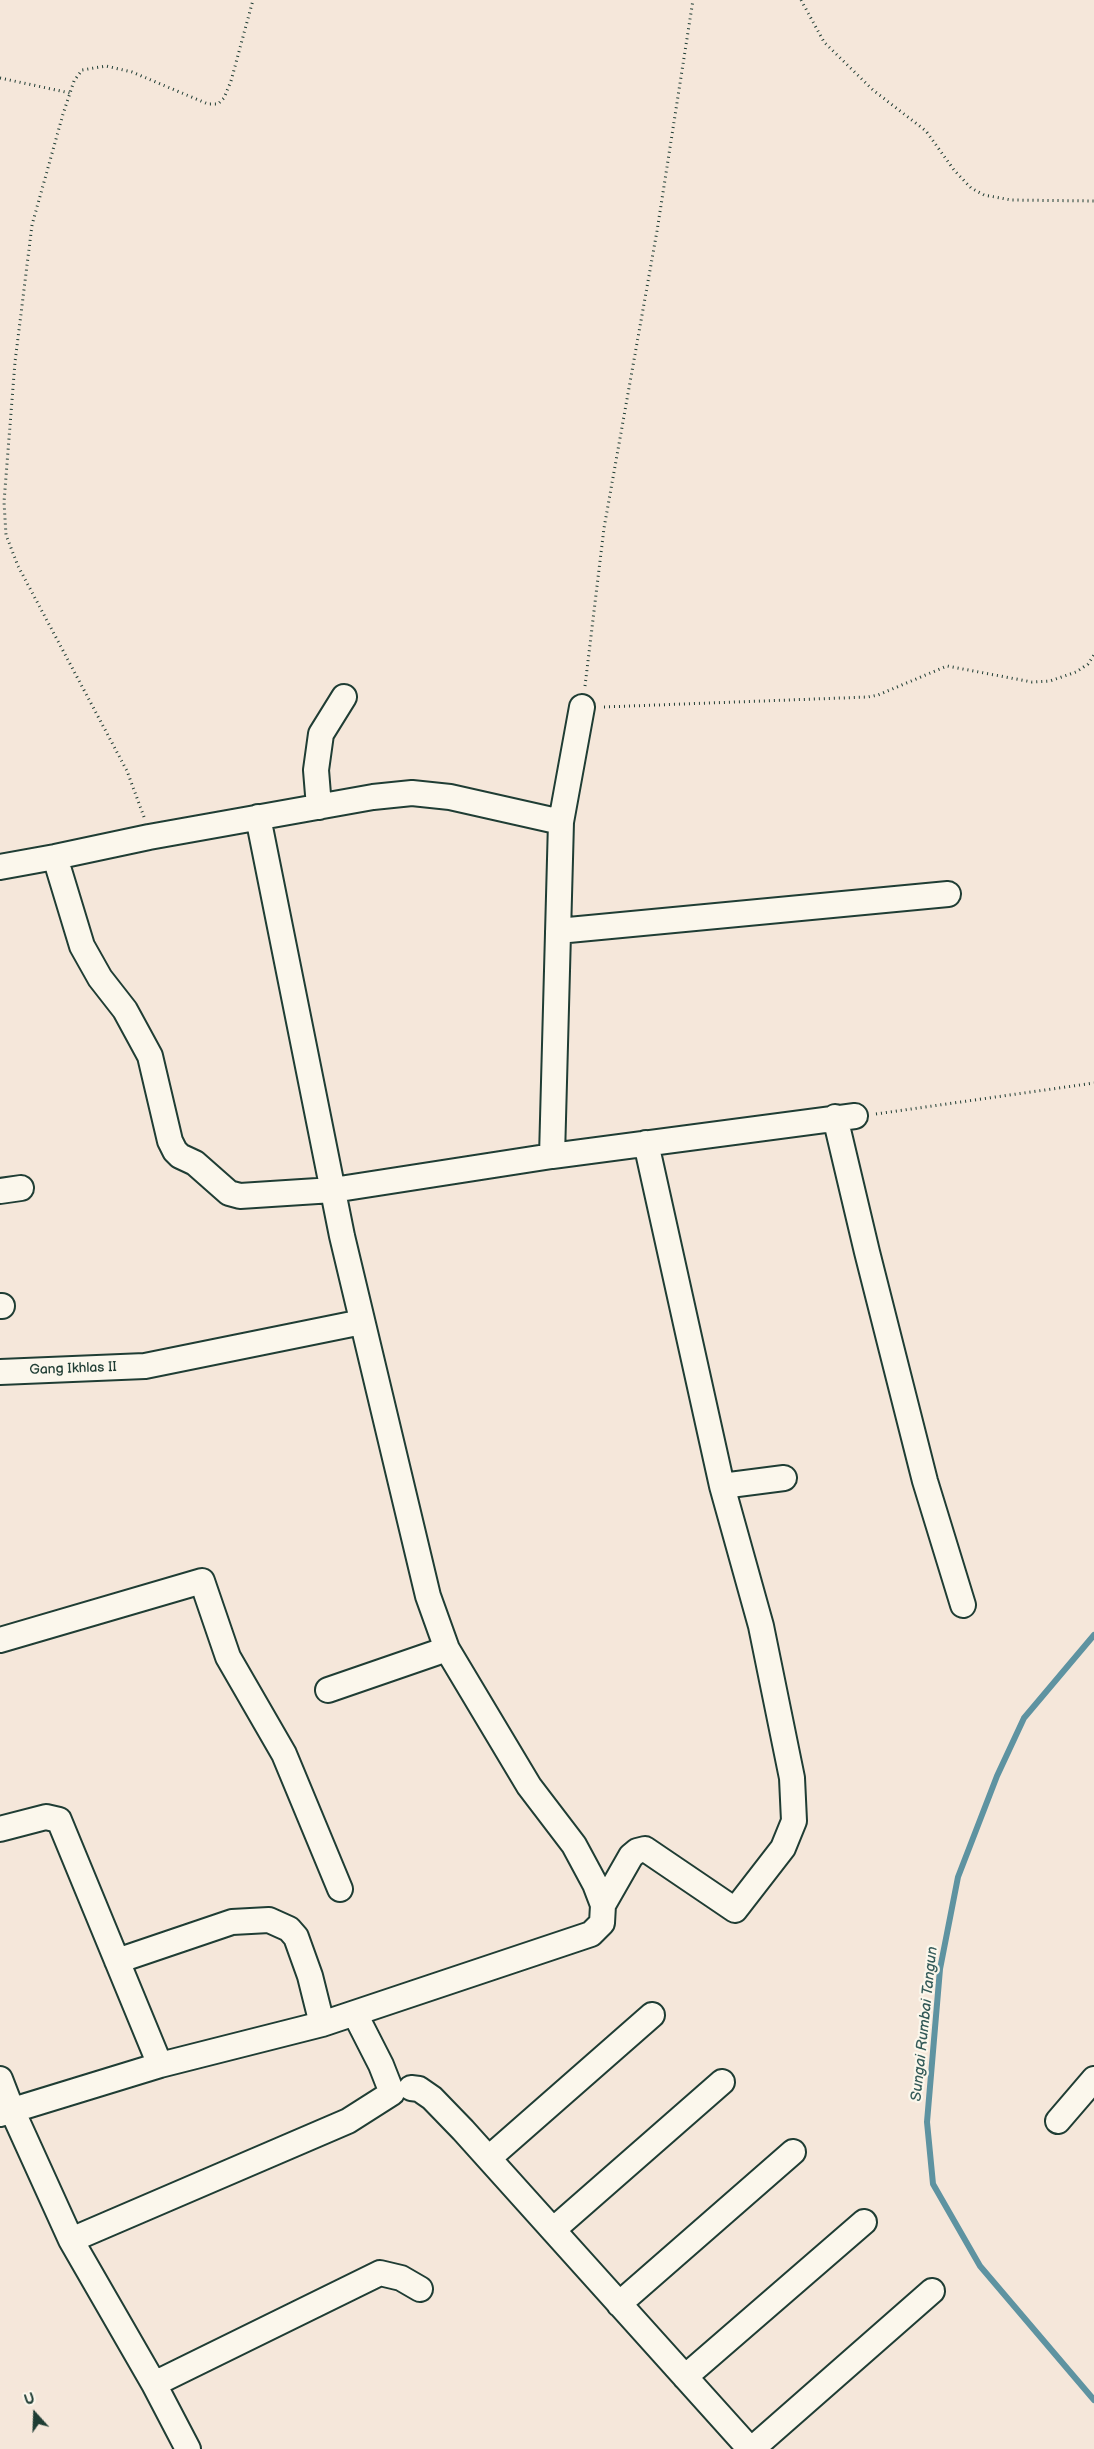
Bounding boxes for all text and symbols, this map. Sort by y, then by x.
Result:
street label: Gang Ikhlas II [29,1359,117,1379]
water label: Sungai Rumbai Tangun [908,1946,942,2102]
north arrow [10,2389,60,2439]
text: U [22,2390,37,2409]

